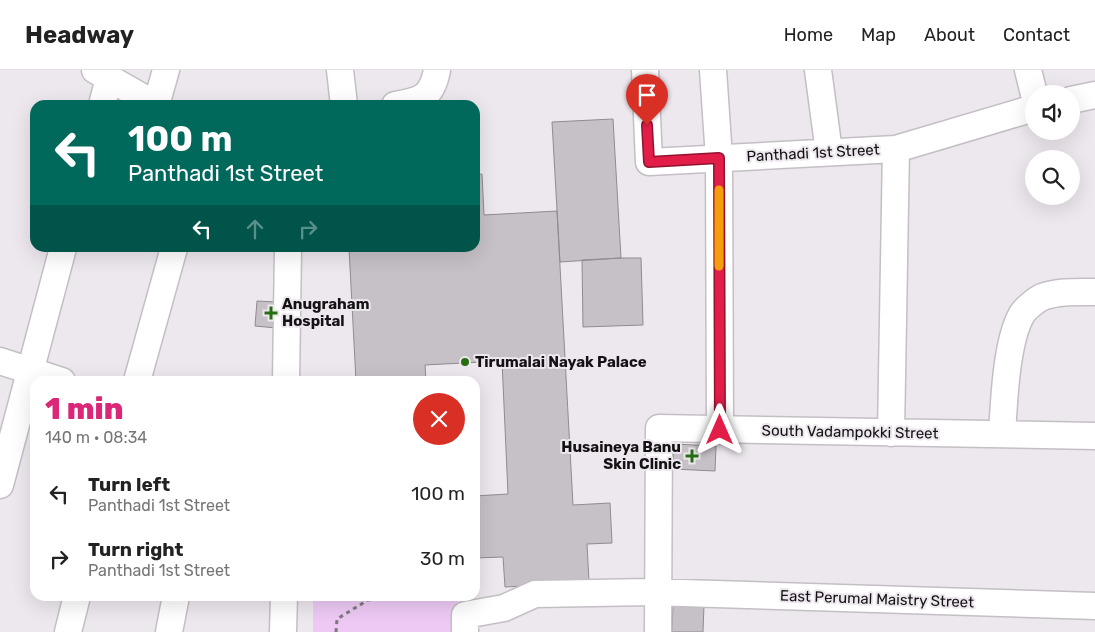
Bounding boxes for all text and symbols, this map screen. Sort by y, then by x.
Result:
text: Headway [25,21,134,49]
text: Home [784,24,833,46]
text: Map [861,24,896,46]
text: About [924,24,975,46]
text: Contact [1003,24,1070,46]
pin [626,74,668,125]
icon: arrive [633,81,661,109]
map controls [1025,85,1080,205]
button: sound [1025,85,1080,140]
text: 100 m [128,118,233,160]
icon: left [45,120,110,185]
street label: Panthadi 1st Street [746,141,880,165]
button: search [1025,150,1080,205]
text: Panthadi 1st Street [128,160,323,187]
icon: left [188,215,216,243]
icon: ahead [241,215,269,243]
icon: right [294,215,322,243]
place label: Anugraham Hospital [282,295,369,330]
marker: Anugraham Hospital [264,306,278,320]
place label: Tirumalai Nayak Palace [475,353,647,371]
marker: Tirumalai Nayak Palace [459,356,471,368]
text: 1 min [45,391,123,427]
button: close [413,393,465,445]
position arrow [693,403,745,455]
street label: South Vadampokki Street [761,421,939,443]
text: 140 m · 08:34 [45,428,147,447]
place label: Husaineya Banu Skin Clinic [561,438,681,473]
marker: Husaineya Banu Skin Clinic [685,449,699,463]
text: Turn left [88,473,170,496]
icon: left [45,480,73,508]
text: 100 m [411,482,465,505]
text: Panthadi 1st Street [88,496,230,515]
text: Turn right [88,538,183,561]
icon: right [45,545,73,573]
text: 30 m [420,547,465,570]
text: Panthadi 1st Street [88,561,230,580]
street label: East Perumal Maistry Street [780,587,974,611]

